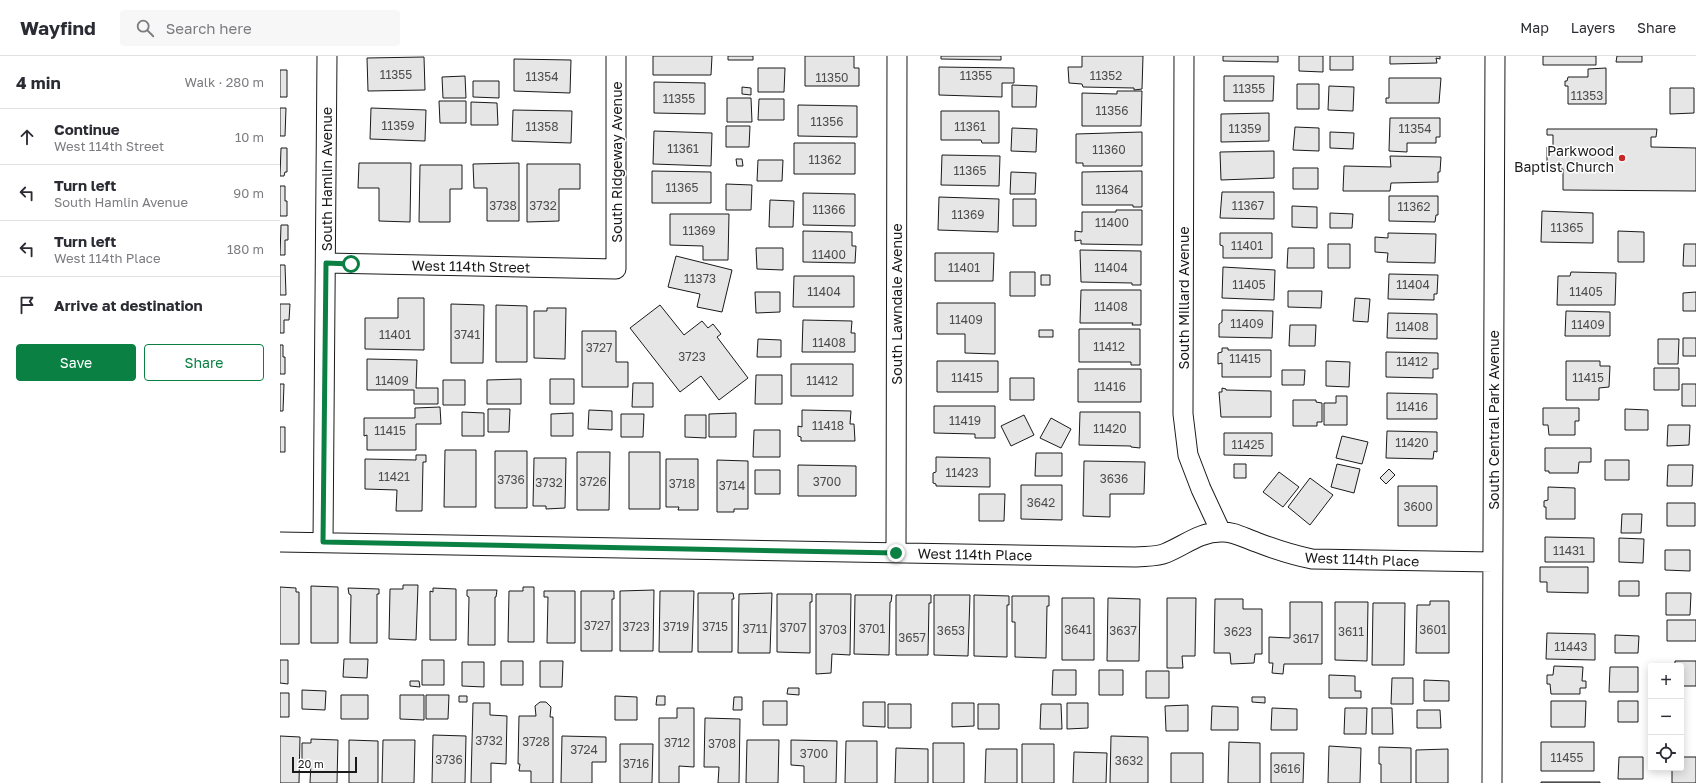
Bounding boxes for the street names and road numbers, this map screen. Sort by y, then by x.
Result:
street label: South Ridgeway Avenue [608,81,625,243]
street label: South Hamlin Avenue [318,107,335,251]
street label: South Lawndale Avenue [888,223,905,385]
street label: South Millard Avenue [1175,226,1192,370]
street label: West 114th Street [411,256,531,276]
street label: South Central Park Avenue [1485,330,1502,510]
street label: West 114th Place [918,545,1032,563]
street label: West 114th Place [1304,549,1420,569]

